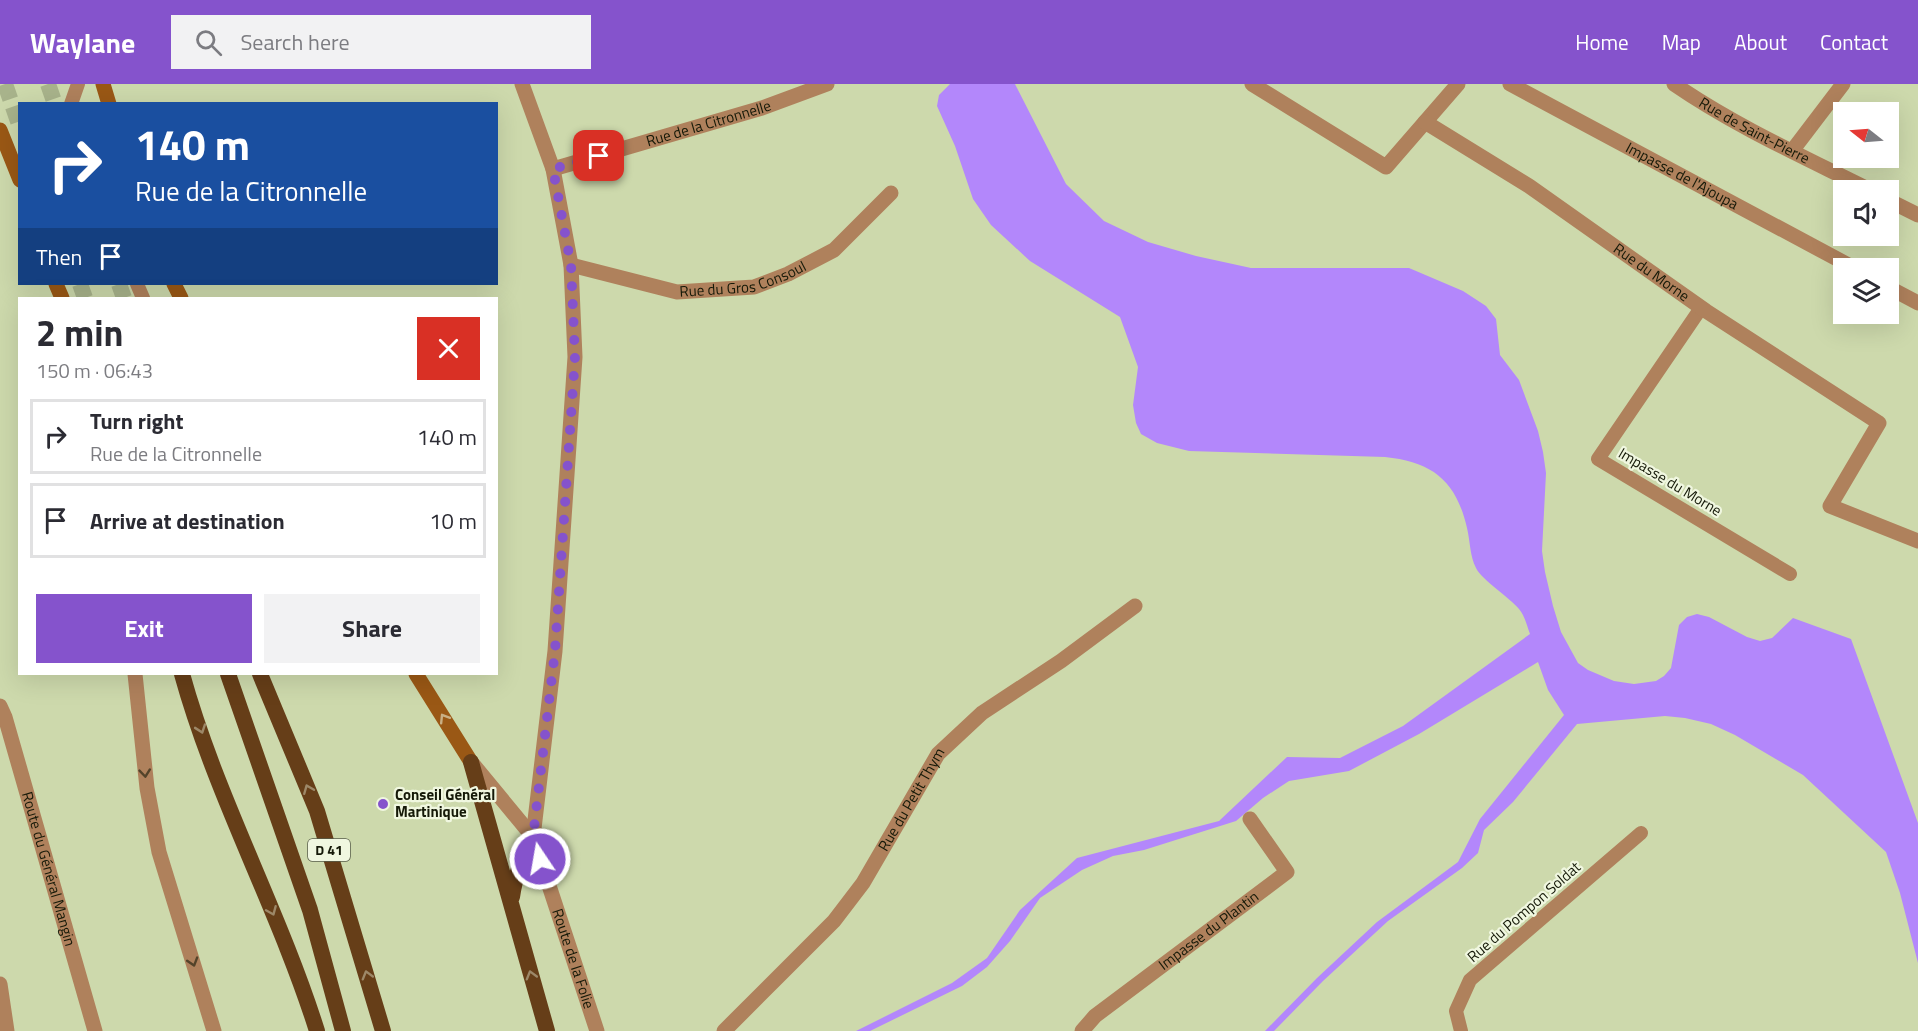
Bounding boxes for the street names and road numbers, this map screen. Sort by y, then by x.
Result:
street label: Rue de Saint-Pierre [1695,91,1814,170]
street label: Rue de la Citronnelle [643,94,774,152]
street label: Impasse de l'Ajoupa [1622,136,1743,215]
street label: Rue du Morne [1609,237,1695,307]
street label: Rue du Gros Consoul [679,255,810,303]
street label: Impasse du Morne [1614,442,1726,522]
street label: Rue du Petit Thym [872,743,950,855]
street label: Route du Général Mangin [16,789,82,949]
road number: D 41 [308,839,350,861]
street label: Rue du Pompon Soldat [1462,855,1586,968]
street label: Impasse du Plantin [1153,885,1263,976]
street label: Route de la Folie [546,905,601,1012]

